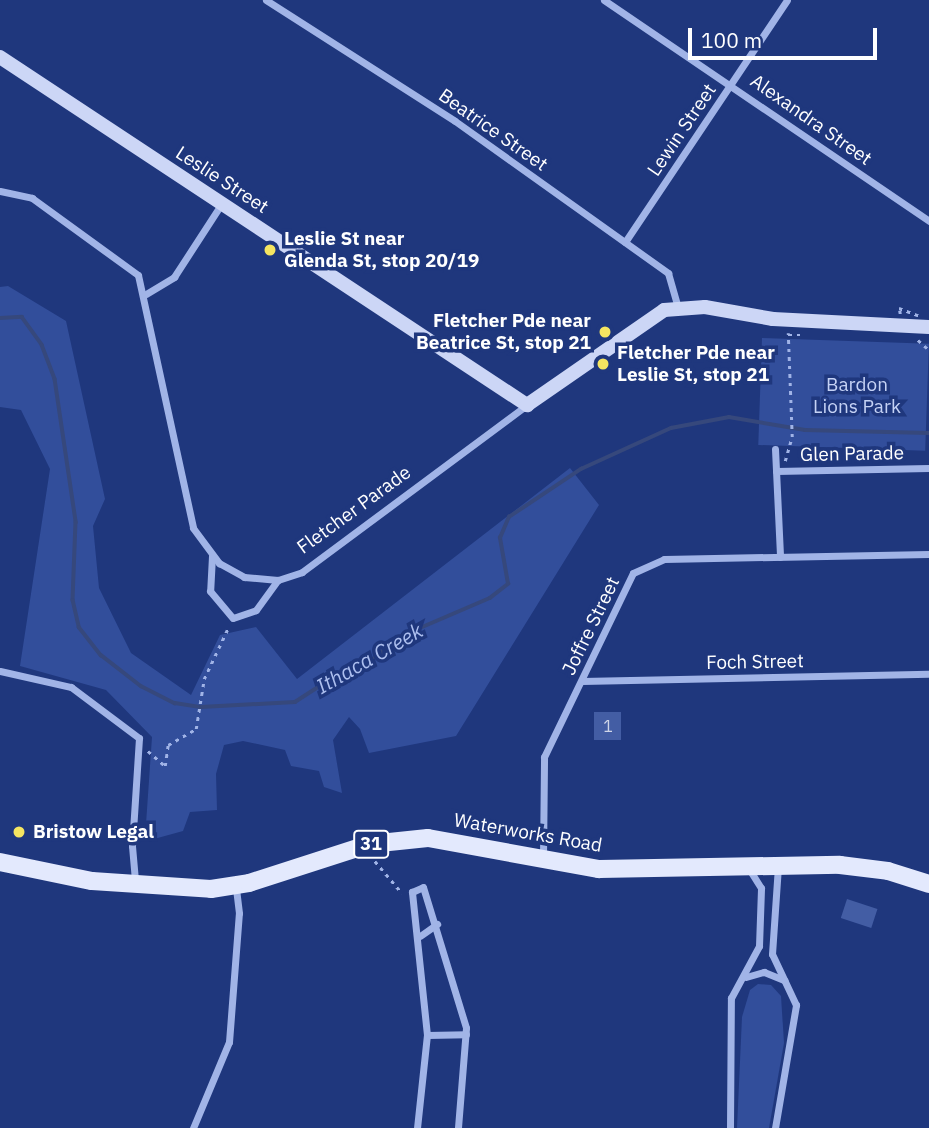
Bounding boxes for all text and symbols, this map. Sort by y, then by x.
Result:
scale bar [691,14,880,58]
text: 100 m [701,26,762,54]
street label: Alexandra Street [746,70,876,170]
street label: Lewin Street [643,80,721,180]
street label: Beatrice Street [434,84,552,176]
street label: Leslie Street [171,142,273,218]
place label: Leslie St near Glenda St, stop 20/19 [284,228,479,272]
marker: Leslie St near Glenda St, stop 20/19 [262,242,278,258]
place label: Fletcher Pde near Beatrice St, stop 21 [416,310,591,354]
marker: Fletcher Pde near Beatrice St, stop 21 [597,324,613,340]
place label: Fletcher Pde near Leslie St, stop 21 [617,342,775,386]
marker: Fletcher Pde near Leslie St, stop 21 [595,356,611,372]
park label: Bardon Lions Park [813,374,901,418]
street label: Glen Parade [800,442,904,466]
street label: Fletcher Parade [293,461,415,559]
street label: Joffre Street [557,573,625,679]
water label: Ithaca Creek [311,617,427,699]
street label: Foch Street [706,650,804,674]
house number: 1 [603,716,613,736]
street label: Waterworks Road [452,809,604,857]
place label: Bristow Legal [33,821,154,843]
marker: Bristow Legal [11,824,27,840]
road number: 31 [352,830,390,858]

